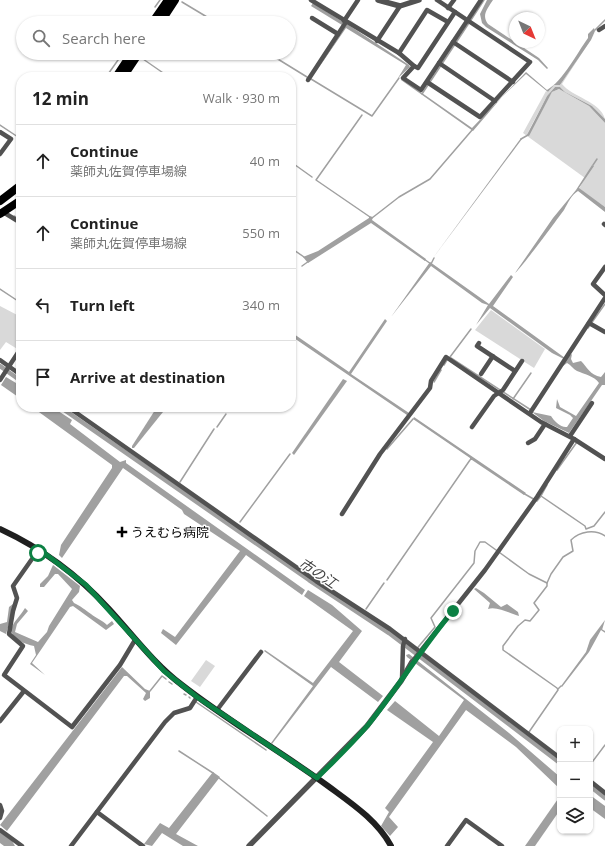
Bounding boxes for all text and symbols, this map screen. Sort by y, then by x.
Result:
north arrow [509,12,545,48]
search box [16,16,296,60]
icon: search [30,27,52,49]
text: Search here [62,28,146,48]
text: 12 min [32,87,89,110]
text: Walk · 930 m [203,89,280,107]
text: Continue [70,141,138,161]
icon: ahead [32,150,54,172]
text: 40 m [250,152,280,170]
text: 薬師丸佐賀停車場線 [70,162,187,180]
text: Continue [70,213,138,233]
icon: ahead [32,222,54,244]
text: 550 m [242,224,280,242]
text: 薬師丸佐賀停車場線 [70,234,187,252]
icon: left [32,294,54,316]
text: Turn left [70,295,135,315]
text: 340 m [242,296,280,314]
icon: arrive [32,366,54,388]
text: Arrive at destination [70,367,225,387]
place label: うえむら病院 [131,523,209,541]
marker: うえむら病院 [116,526,128,538]
route start [29,544,47,562]
water label: 市の江 [296,553,343,593]
route end [444,602,462,620]
map controls [557,726,593,834]
button: + [557,726,593,762]
button: − [557,762,593,798]
button: layers [557,798,593,834]

